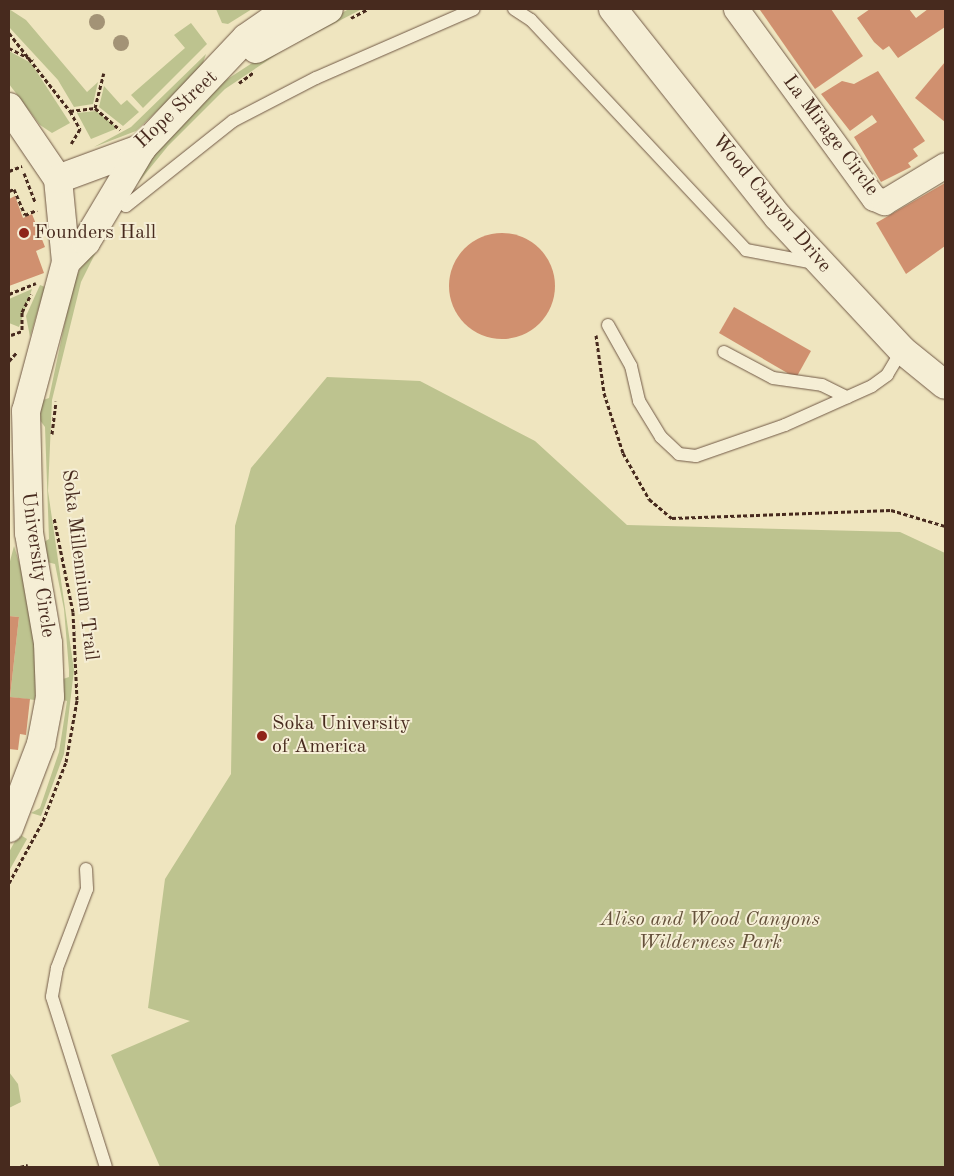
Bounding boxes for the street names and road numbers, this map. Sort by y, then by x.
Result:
street label: Hope Street [131,66,223,154]
street label: La Mirage Circle [777,71,883,201]
street label: Wood Canyon Drive [706,130,836,278]
street label: Soka Millennium Trail [55,468,103,662]
street label: University Circle [15,491,59,639]

